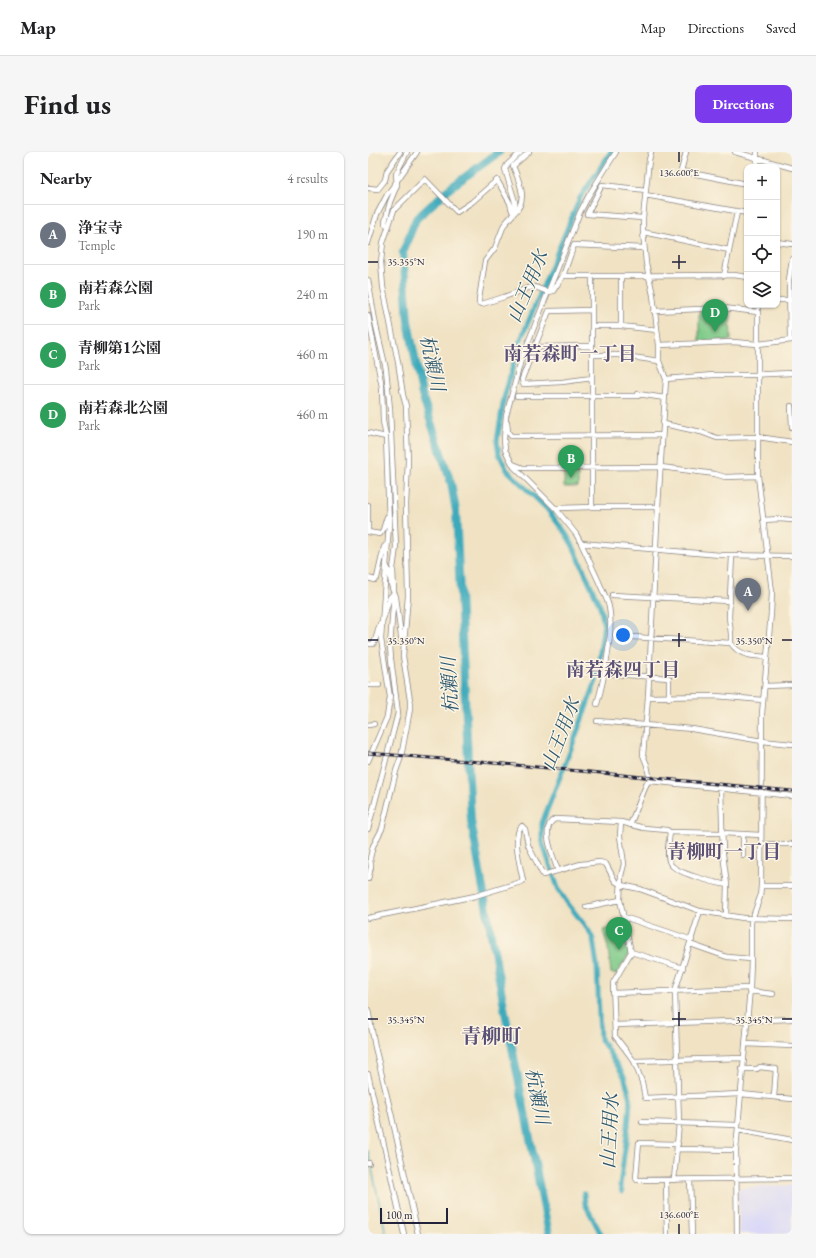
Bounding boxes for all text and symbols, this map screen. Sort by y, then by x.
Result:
text: Map [20,15,56,40]
text: Map [640,19,666,37]
text: Directions [688,19,744,37]
text: Saved [766,19,796,37]
button: Directions [695,85,792,123]
text: Find us [24,86,111,122]
map controls [744,164,780,308]
button: + [744,164,780,200]
text: 136.600°E [659,166,699,179]
text: Nearby [40,167,92,189]
text: 4 results [287,170,328,187]
button: − [744,200,780,236]
text: 浄宝寺 [78,218,123,237]
text: A [48,226,58,243]
text: 190 m [297,226,328,243]
button: locate [744,236,780,272]
text: Temple [78,237,115,254]
water label: 山王用水 [501,244,555,326]
text: 35.355°N [387,255,425,268]
button: layers [744,272,780,308]
text: 南若森公園 [78,278,153,297]
text: B [49,286,57,303]
text: 240 m [297,286,328,303]
text: Park [78,297,100,314]
pin: D [702,299,728,332]
water label: 杭瀬川 [414,333,451,396]
text: 青柳第1公園 [78,338,161,357]
district label: 南若森町一丁目 [503,341,637,366]
text: C [48,346,58,363]
text: 460 m [297,346,328,363]
text: Park [78,357,100,374]
text: 南若森北公園 [78,398,168,417]
text: D [48,406,58,423]
text: 460 m [297,406,328,423]
text: Park [78,417,100,434]
pin: B [558,445,584,478]
pin: A [735,578,761,611]
your location [613,625,633,645]
text: 35.350°N [387,634,425,647]
text: 35.350°N [735,634,773,647]
water label: 杭瀬川 [435,654,463,714]
district label: 南若森四丁目 [566,657,680,682]
water label: 山王用水 [535,692,586,774]
district label: 青柳町一丁目 [667,839,781,864]
pin: C [606,917,632,950]
text: 35.345°N [387,1013,425,1026]
text: 35.345°N [735,1013,773,1026]
district label: 青柳町 [461,1023,522,1049]
water label: 杭瀬川 [520,1066,556,1128]
water label: 山王用水 [595,1090,624,1170]
scale bar [380,1206,448,1225]
text: 100 m [386,1208,413,1222]
text: 136.600°E [659,1208,699,1221]

